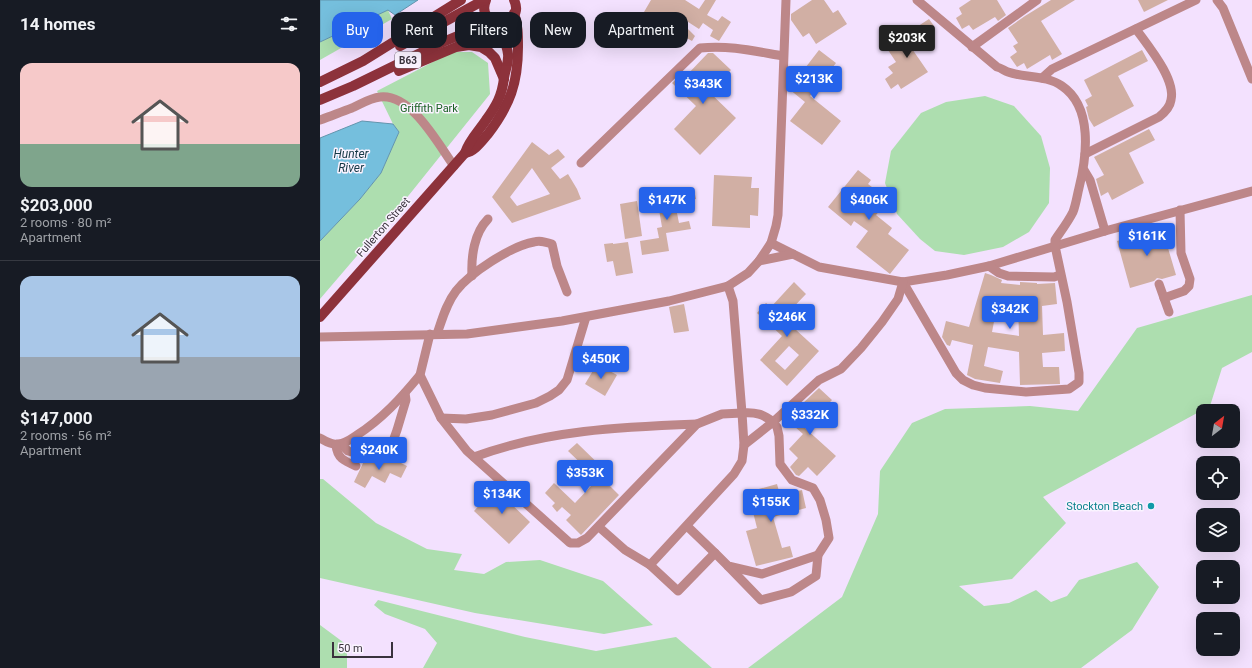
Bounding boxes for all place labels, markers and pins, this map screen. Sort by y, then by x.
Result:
pin: $203K [879,25,935,59]
pin: $213K [786,66,842,100]
pin: $343K [675,71,731,105]
pin: $147K [639,187,695,221]
pin: $406K [841,187,897,221]
pin: $161K [1119,223,1175,257]
pin: $342K [982,296,1038,330]
pin: $246K [759,304,815,338]
pin: $450K [573,346,629,380]
pin: $332K [782,402,838,436]
pin: $240K [351,437,407,471]
pin: $353K [557,460,613,494]
pin: $134K [474,481,530,515]
pin: $155K [743,489,799,523]
place label: Stockton Beach [1066,500,1143,513]
marker: Stockton Beach [1146,501,1156,511]

